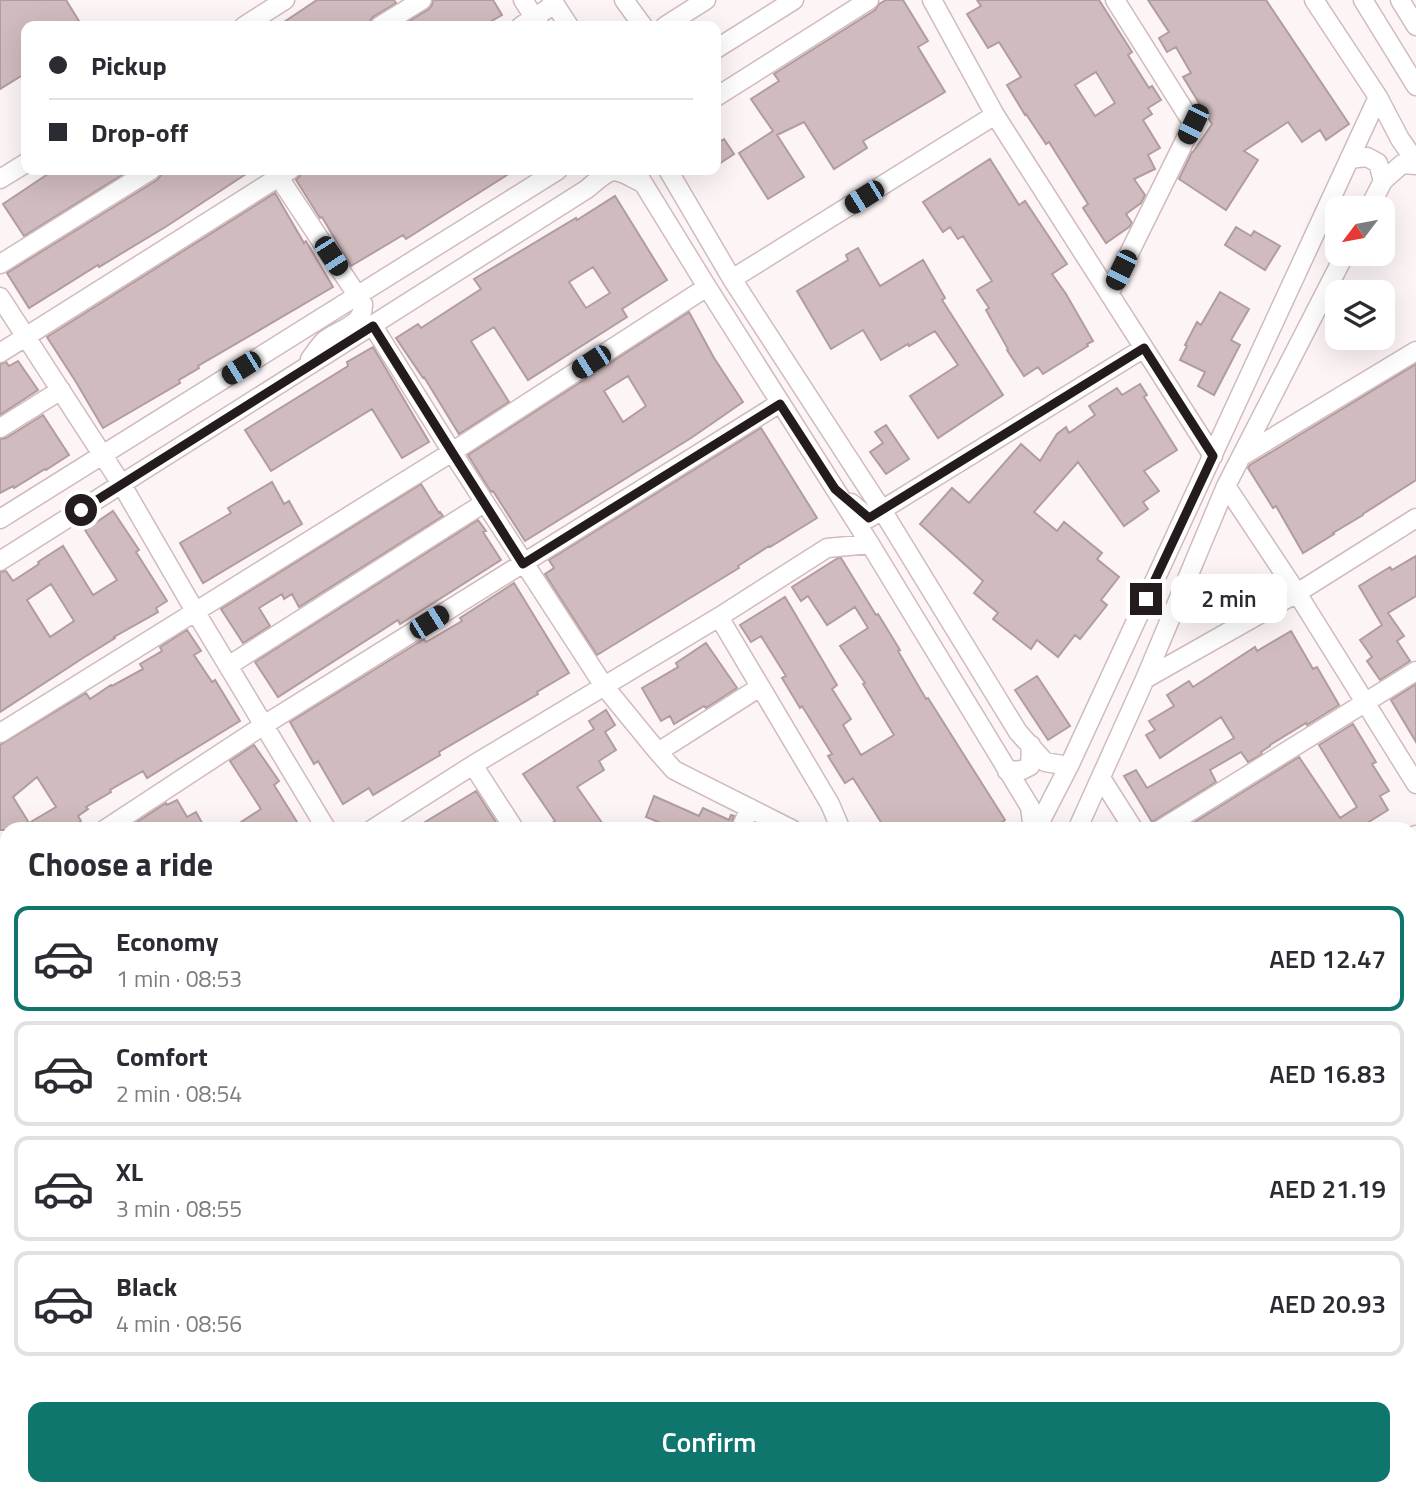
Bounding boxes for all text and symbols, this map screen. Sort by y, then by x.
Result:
text: Pickup [91,46,167,85]
car [1175,101,1212,147]
text: Drop-off [91,113,188,152]
car [841,177,888,217]
north arrow [1325,196,1395,266]
map controls [1325,196,1395,350]
car [311,233,352,279]
car [1103,247,1140,293]
button: layers [1325,280,1395,350]
car [568,342,615,382]
car [218,348,265,388]
route start [65,494,97,526]
callout: 2 min [1170,574,1286,624]
text: 2 min [1201,581,1257,616]
route end [1130,583,1162,615]
car [406,602,453,642]
text: Choose a ride [28,840,213,888]
text: Economy [116,922,218,961]
icon: car [32,927,95,990]
text: AED 12.47 [1269,939,1386,978]
text: 1 min · 08:53 [116,961,242,996]
text: Comfort [116,1037,208,1076]
icon: car [32,1042,95,1105]
text: AED 16.83 [1269,1054,1386,1093]
text: 2 min · 08:54 [116,1076,242,1111]
text: XL [116,1152,143,1191]
icon: car [32,1157,95,1220]
text: AED 21.19 [1269,1169,1386,1208]
text: 3 min · 08:55 [116,1191,242,1226]
text: Black [116,1267,177,1306]
icon: car [32,1272,95,1335]
text: AED 20.93 [1269,1284,1386,1323]
text: 4 min · 08:56 [116,1306,242,1341]
button: Confirm [28,1402,1390,1482]

